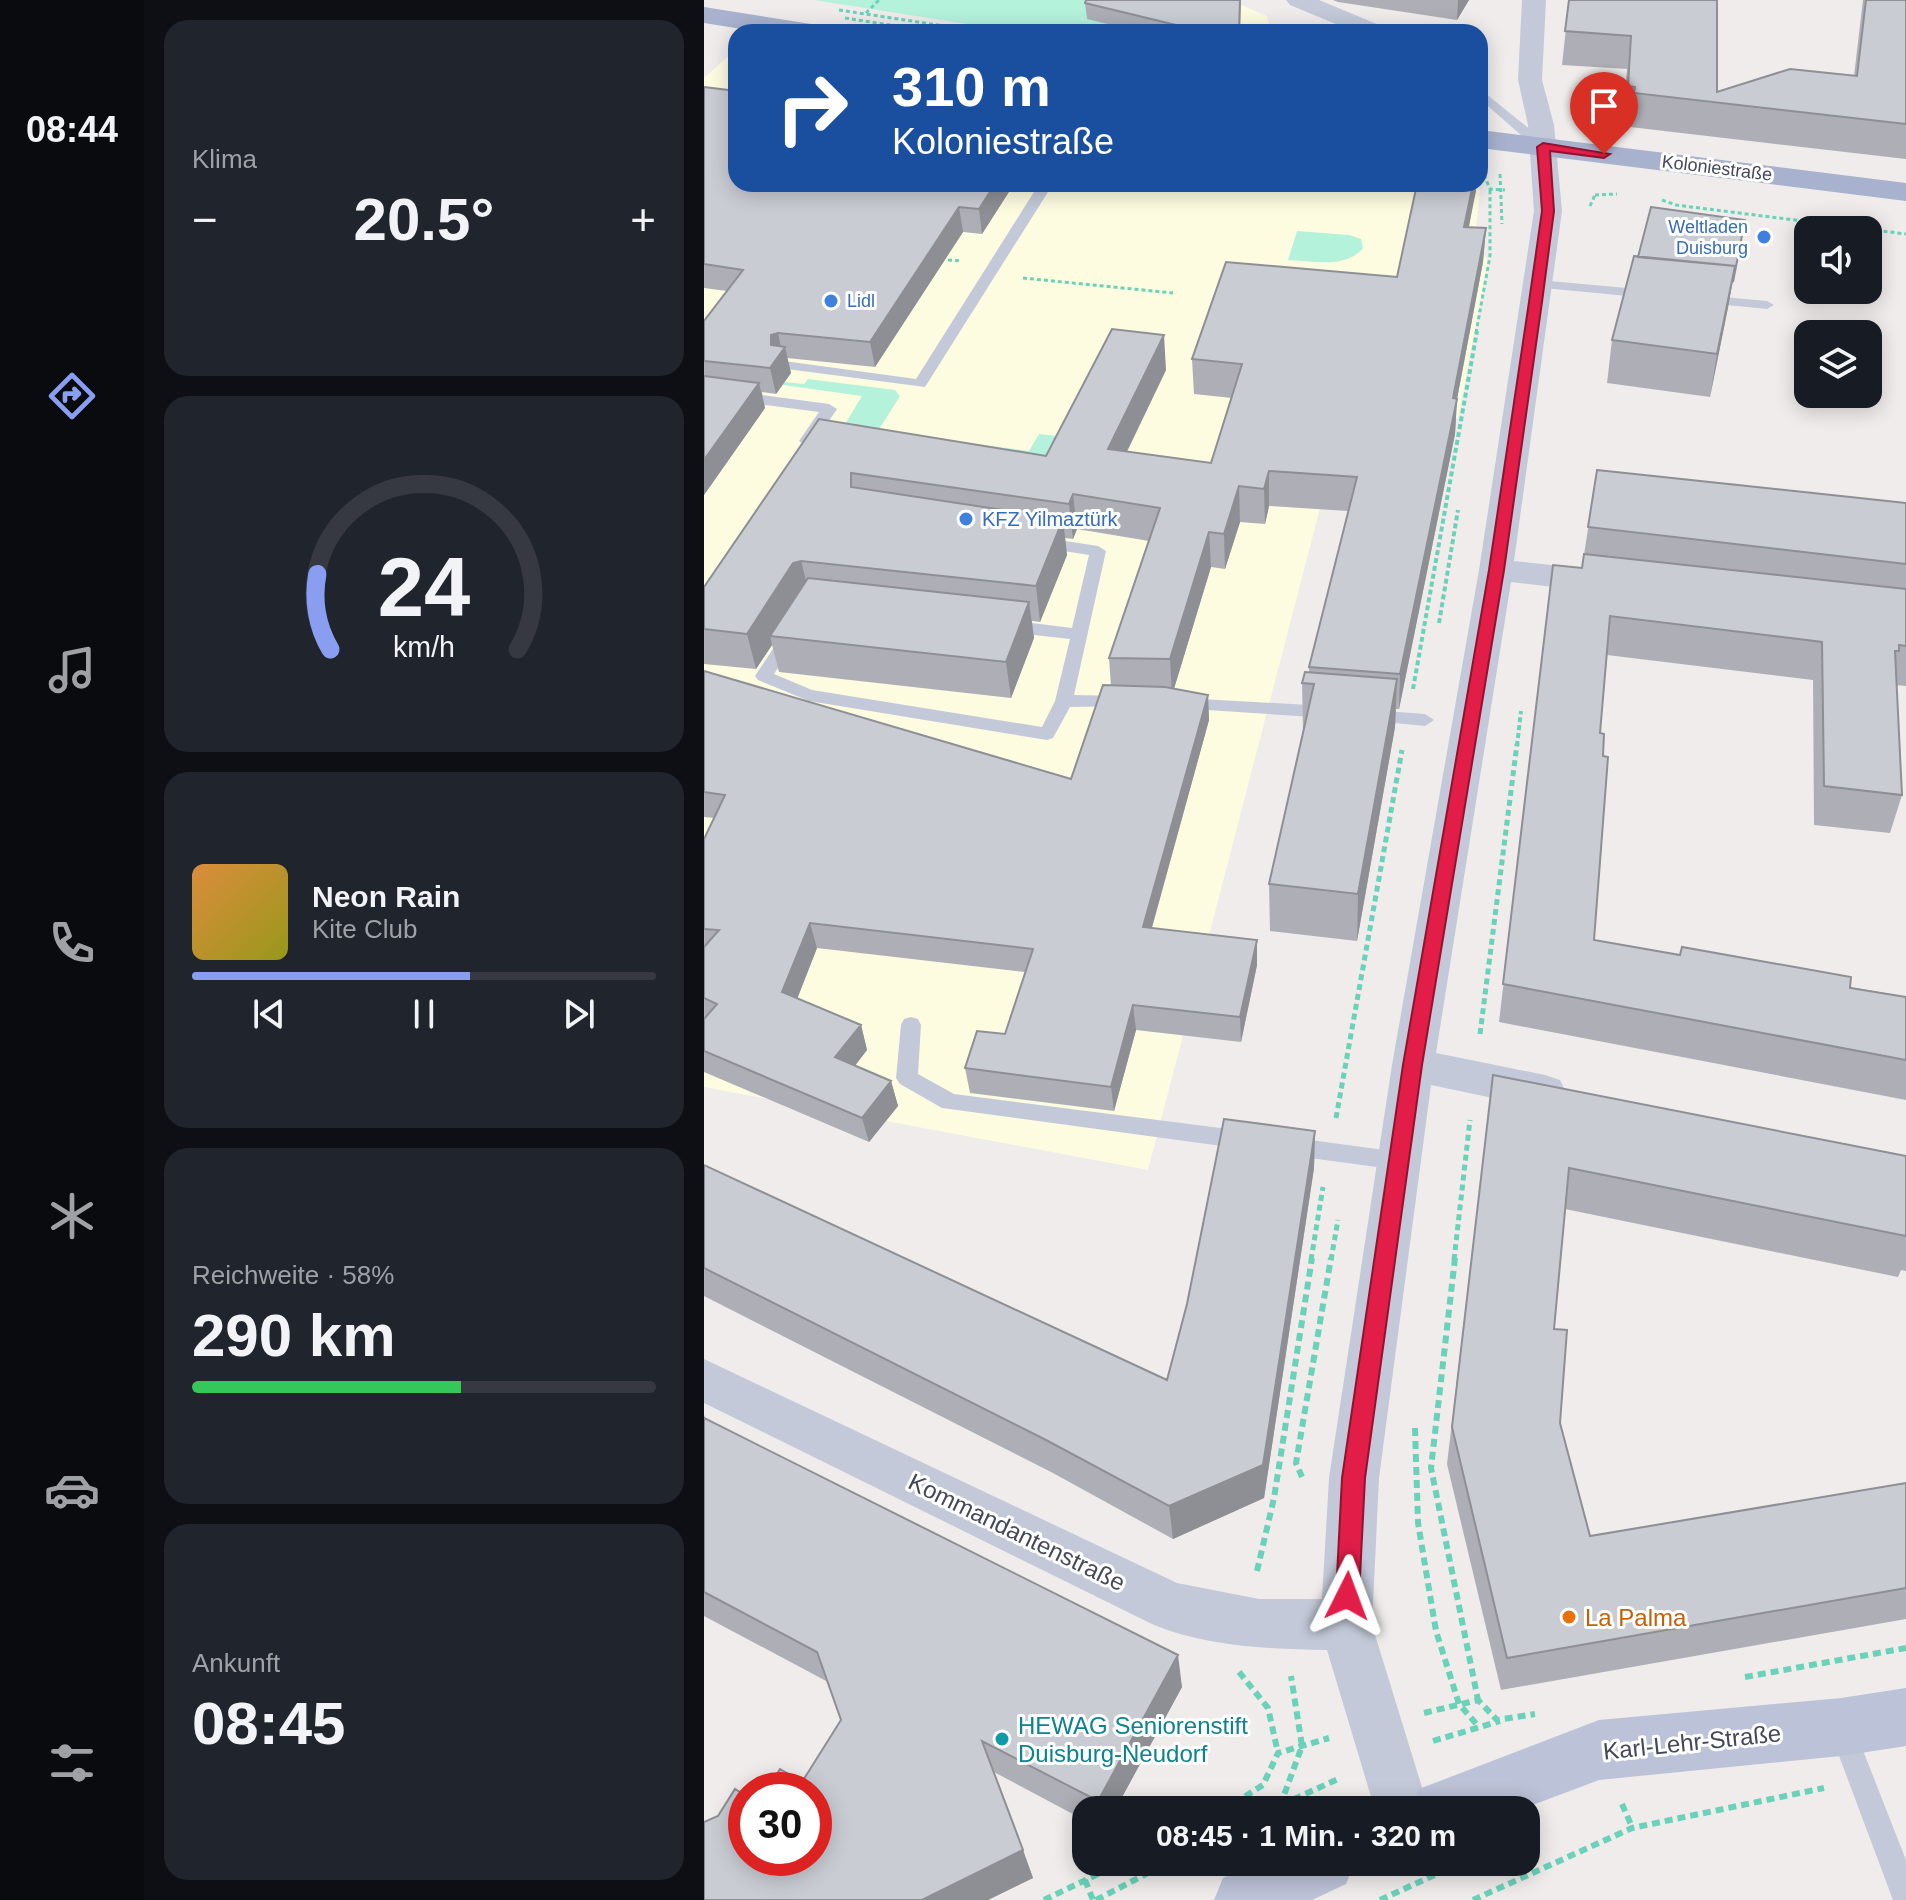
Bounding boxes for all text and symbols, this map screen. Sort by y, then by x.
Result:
text: 310 m [892,55,1051,118]
icon: right [760,56,864,160]
pin [1570,72,1638,154]
icon: arrive [1582,84,1626,128]
text: 08:44 [26,109,118,150]
text: Koloniestraße [892,121,1114,162]
text: Klima [192,144,257,174]
street label: Koloniestraße [1661,151,1773,185]
text: 20.5° [354,186,494,253]
text: − [192,195,218,244]
text: + [630,195,656,244]
map controls [1794,216,1882,408]
button: sound [1794,216,1882,304]
place label: Weltladen Duisburg [1668,217,1748,258]
marker: Weltladen Duisburg [1755,228,1773,246]
place label: Lidl [847,291,875,311]
marker: Lidl [822,292,840,310]
button: layers [1794,320,1882,408]
icon: directions [44,368,100,424]
place label: KFZ Yilmaztürk [982,508,1119,530]
marker: KFZ Yilmaztürk [957,510,975,528]
text: 24 [378,541,470,634]
text: km/h [393,631,455,663]
icon: music [44,642,100,698]
text: Neon Rain [312,880,460,913]
text: Kite Club [312,914,418,944]
icon: phone [44,915,100,971]
icon: previous [247,992,291,1036]
icon: pause [402,992,446,1036]
icon: next [557,992,601,1036]
icon: climate [44,1188,100,1244]
text: Reichweite · 58% [192,1260,394,1290]
text: 290 km [192,1302,396,1369]
icon: car [44,1462,100,1518]
street label: Kommandantenstraße [904,1468,1130,1596]
position arrow [1305,1554,1389,1638]
place label: La Palma [1585,1604,1687,1631]
marker: La Palma [1560,1608,1578,1626]
text: Ankunft [192,1648,280,1678]
text: 08:45 [192,1690,345,1757]
place label: HEWAG Seniorenstift Duisburg-Neudorf [1018,1712,1248,1767]
street label: Karl-Lehr-Straße [1602,1719,1782,1765]
marker: HEWAG Seniorenstift Duisburg-Neudorf [993,1730,1011,1748]
icon: filters [44,1735,100,1791]
speed limit sign: 30 [728,1772,832,1876]
text: 08:45 · 1 Min. · 320 m [1156,1819,1456,1852]

